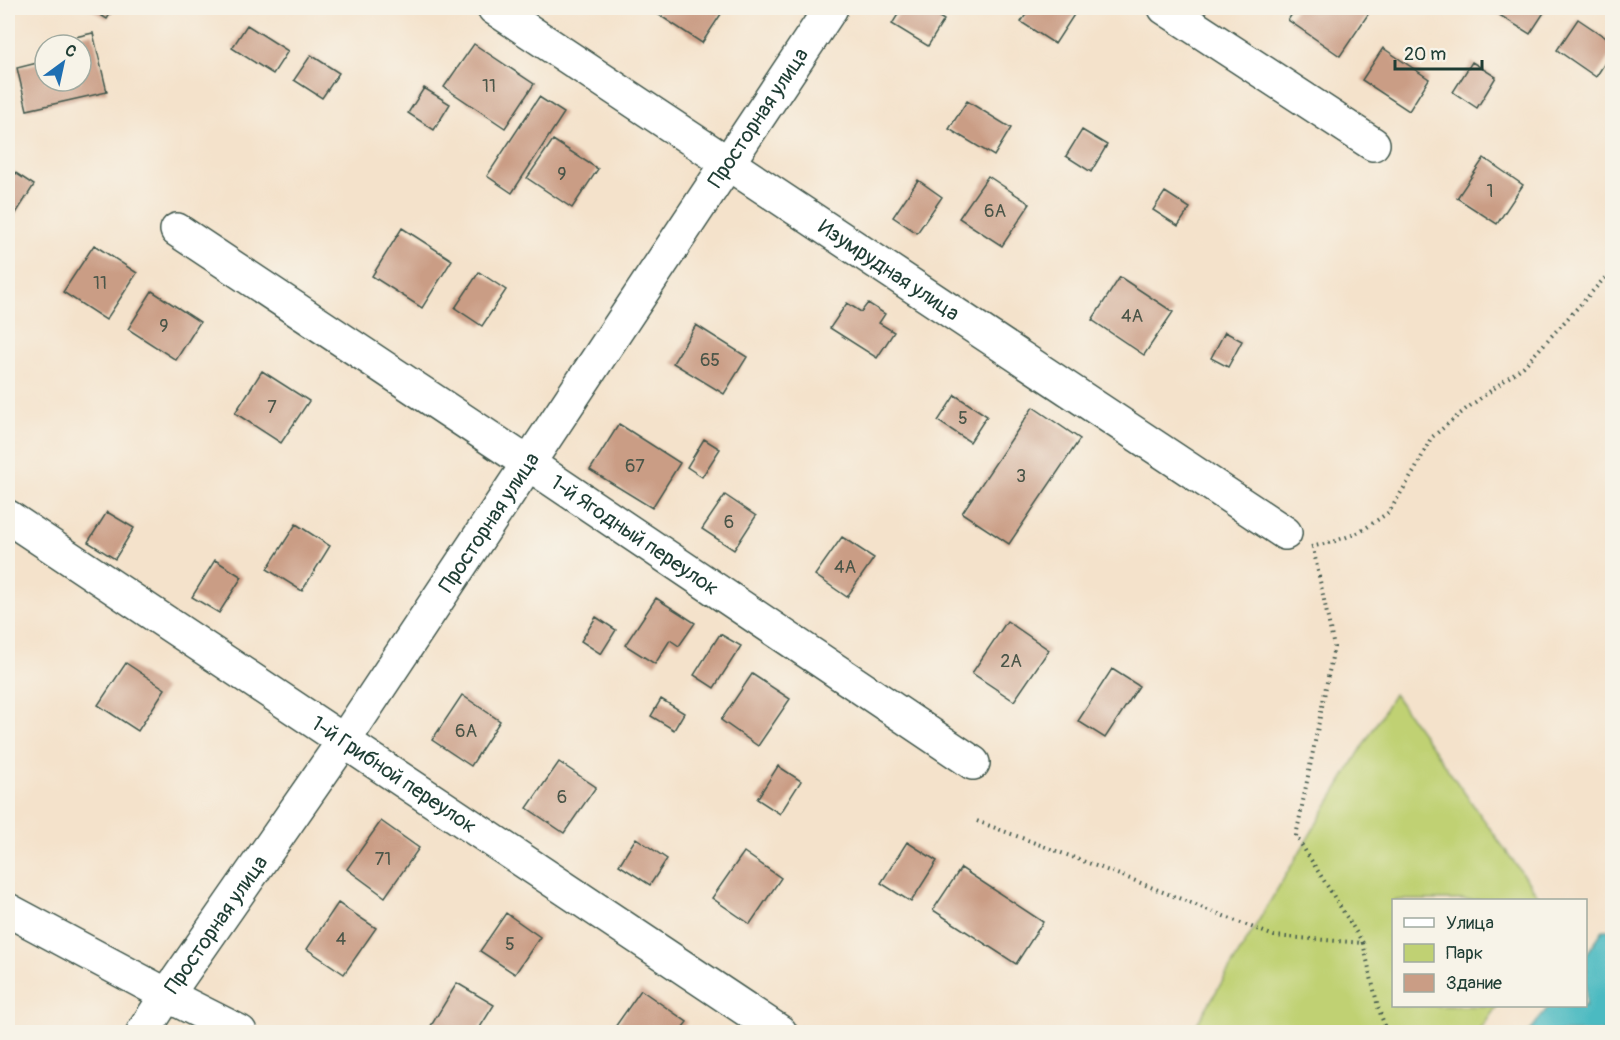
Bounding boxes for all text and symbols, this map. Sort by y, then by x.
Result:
north arrow [33,33,93,93]
scale bar [1395,33,1482,71]
text: С [61,40,80,62]
street label: Просторная улица [702,43,815,193]
text: 20 m [1404,43,1446,66]
house number: 11 [482,75,496,98]
house number: 9 [557,163,567,186]
house number: 1 [1486,180,1494,203]
house number: 6А [984,200,1006,223]
street label: Изумрудная улица [813,214,964,327]
house number: 11 [93,272,107,295]
house number: 4А [1121,305,1143,328]
house number: 9 [159,315,169,338]
house number: 65 [700,349,720,372]
house number: 7 [267,396,277,419]
house number: 5 [958,407,968,430]
street label: Просторная улица [433,447,546,598]
house number: 67 [625,455,645,478]
house number: 3 [1016,465,1026,488]
street label: 1-й Ягодный переулок [545,469,724,602]
house number: 6 [724,511,734,534]
house number: 4А [834,556,856,579]
house number: 2А [1000,650,1022,673]
street label: 1-й Грибной переулок [306,710,482,840]
house number: 6А [455,720,477,743]
house number: 6 [557,786,567,809]
house number: 71 [375,848,391,871]
street label: Просторная улица [159,850,274,999]
legend [1392,899,1587,1007]
text: Улица [1446,912,1494,935]
house number: 4 [336,928,347,951]
house number: 5 [505,933,515,956]
text: Парк [1446,942,1483,965]
text: Здание [1446,972,1502,995]

